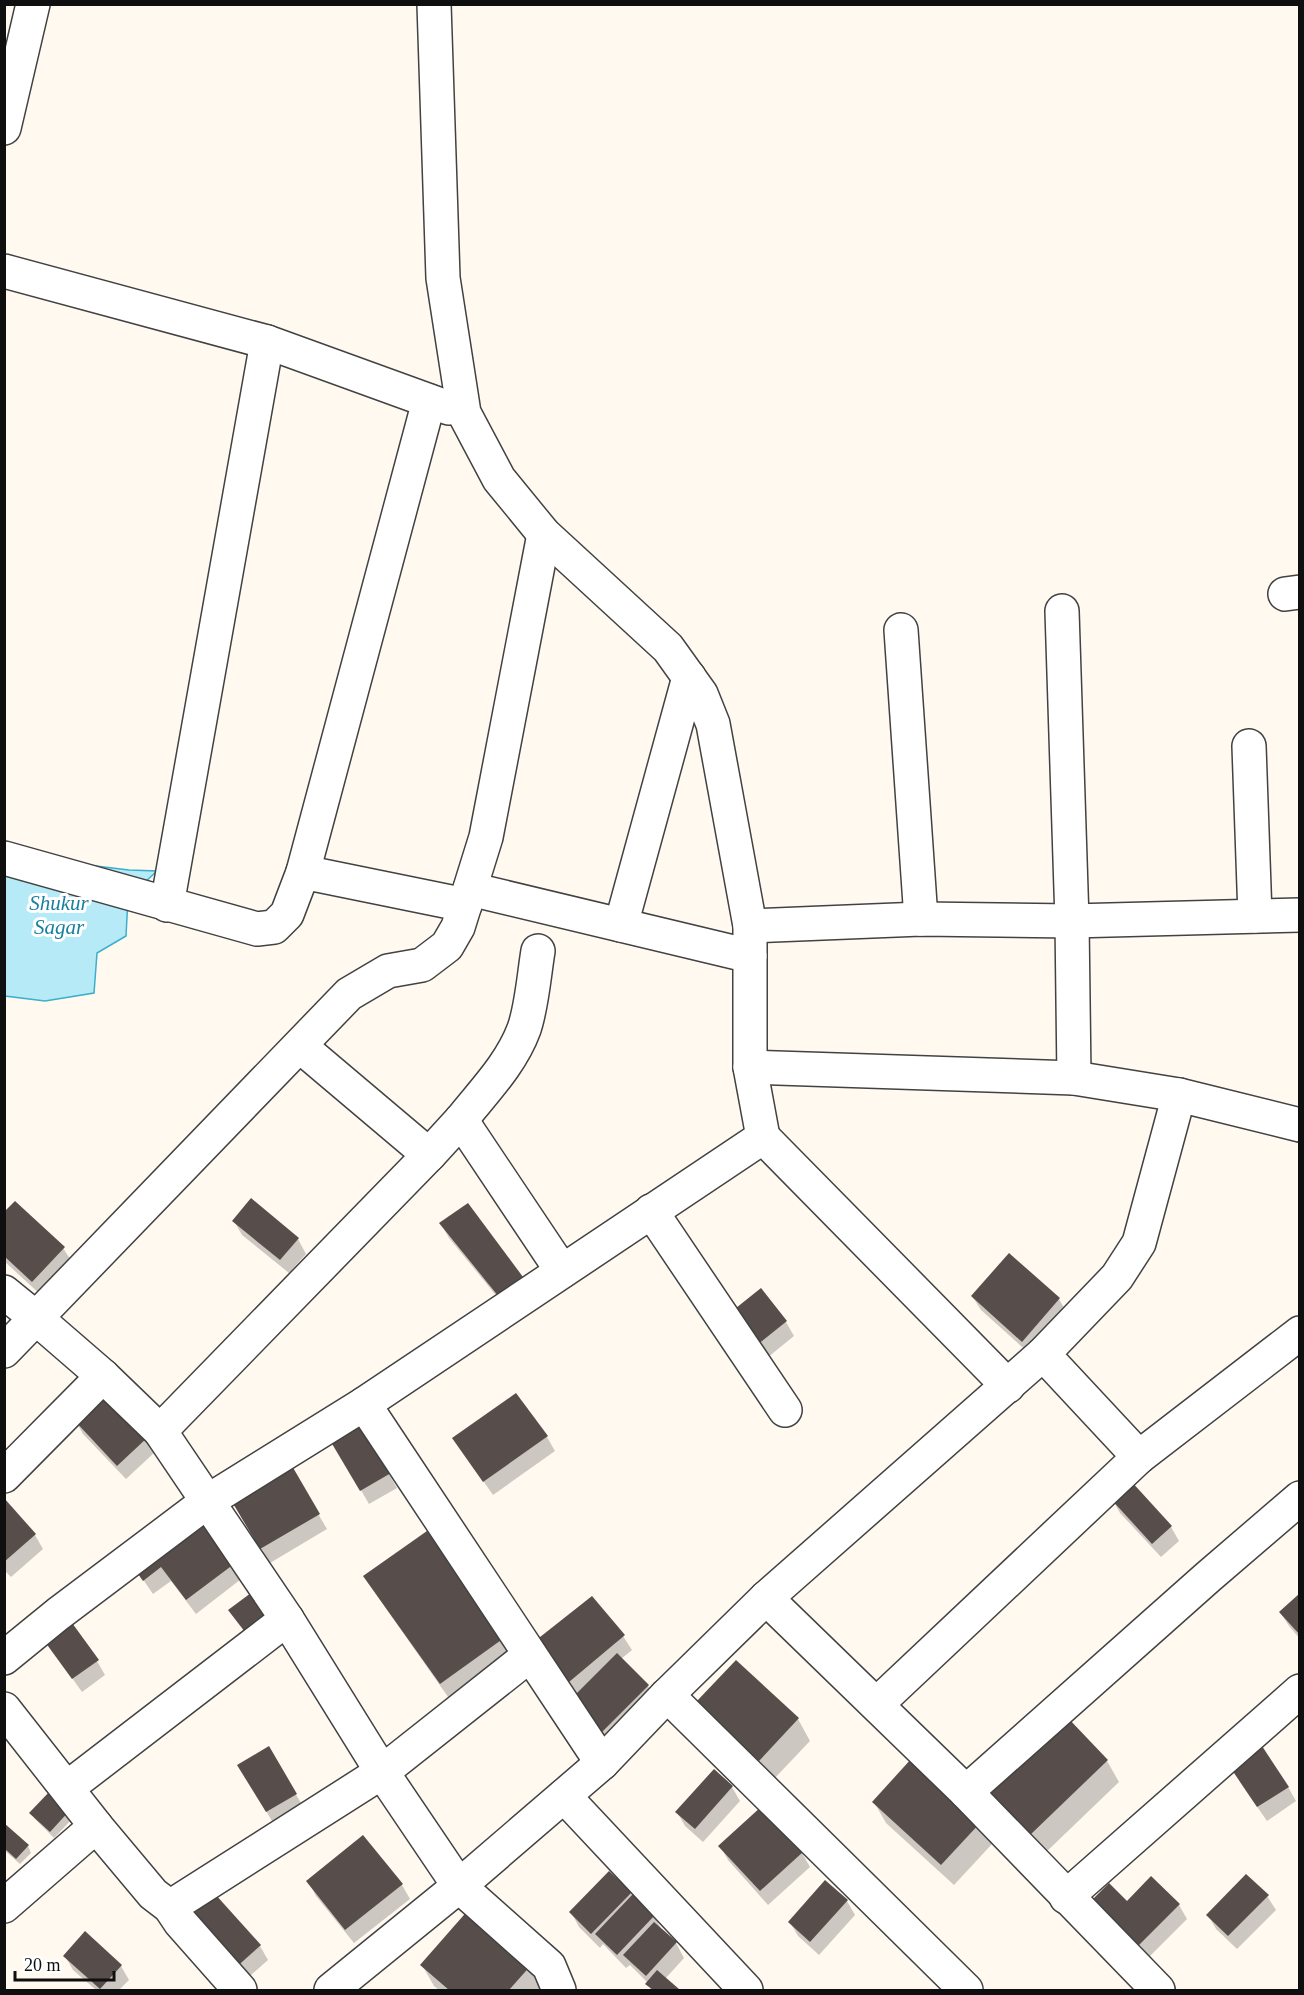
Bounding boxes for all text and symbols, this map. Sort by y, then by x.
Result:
water label: Shukur Sagar [29,891,90,939]
scale bar [15,1944,114,1982]
text: 20 m [24,1955,61,1975]

